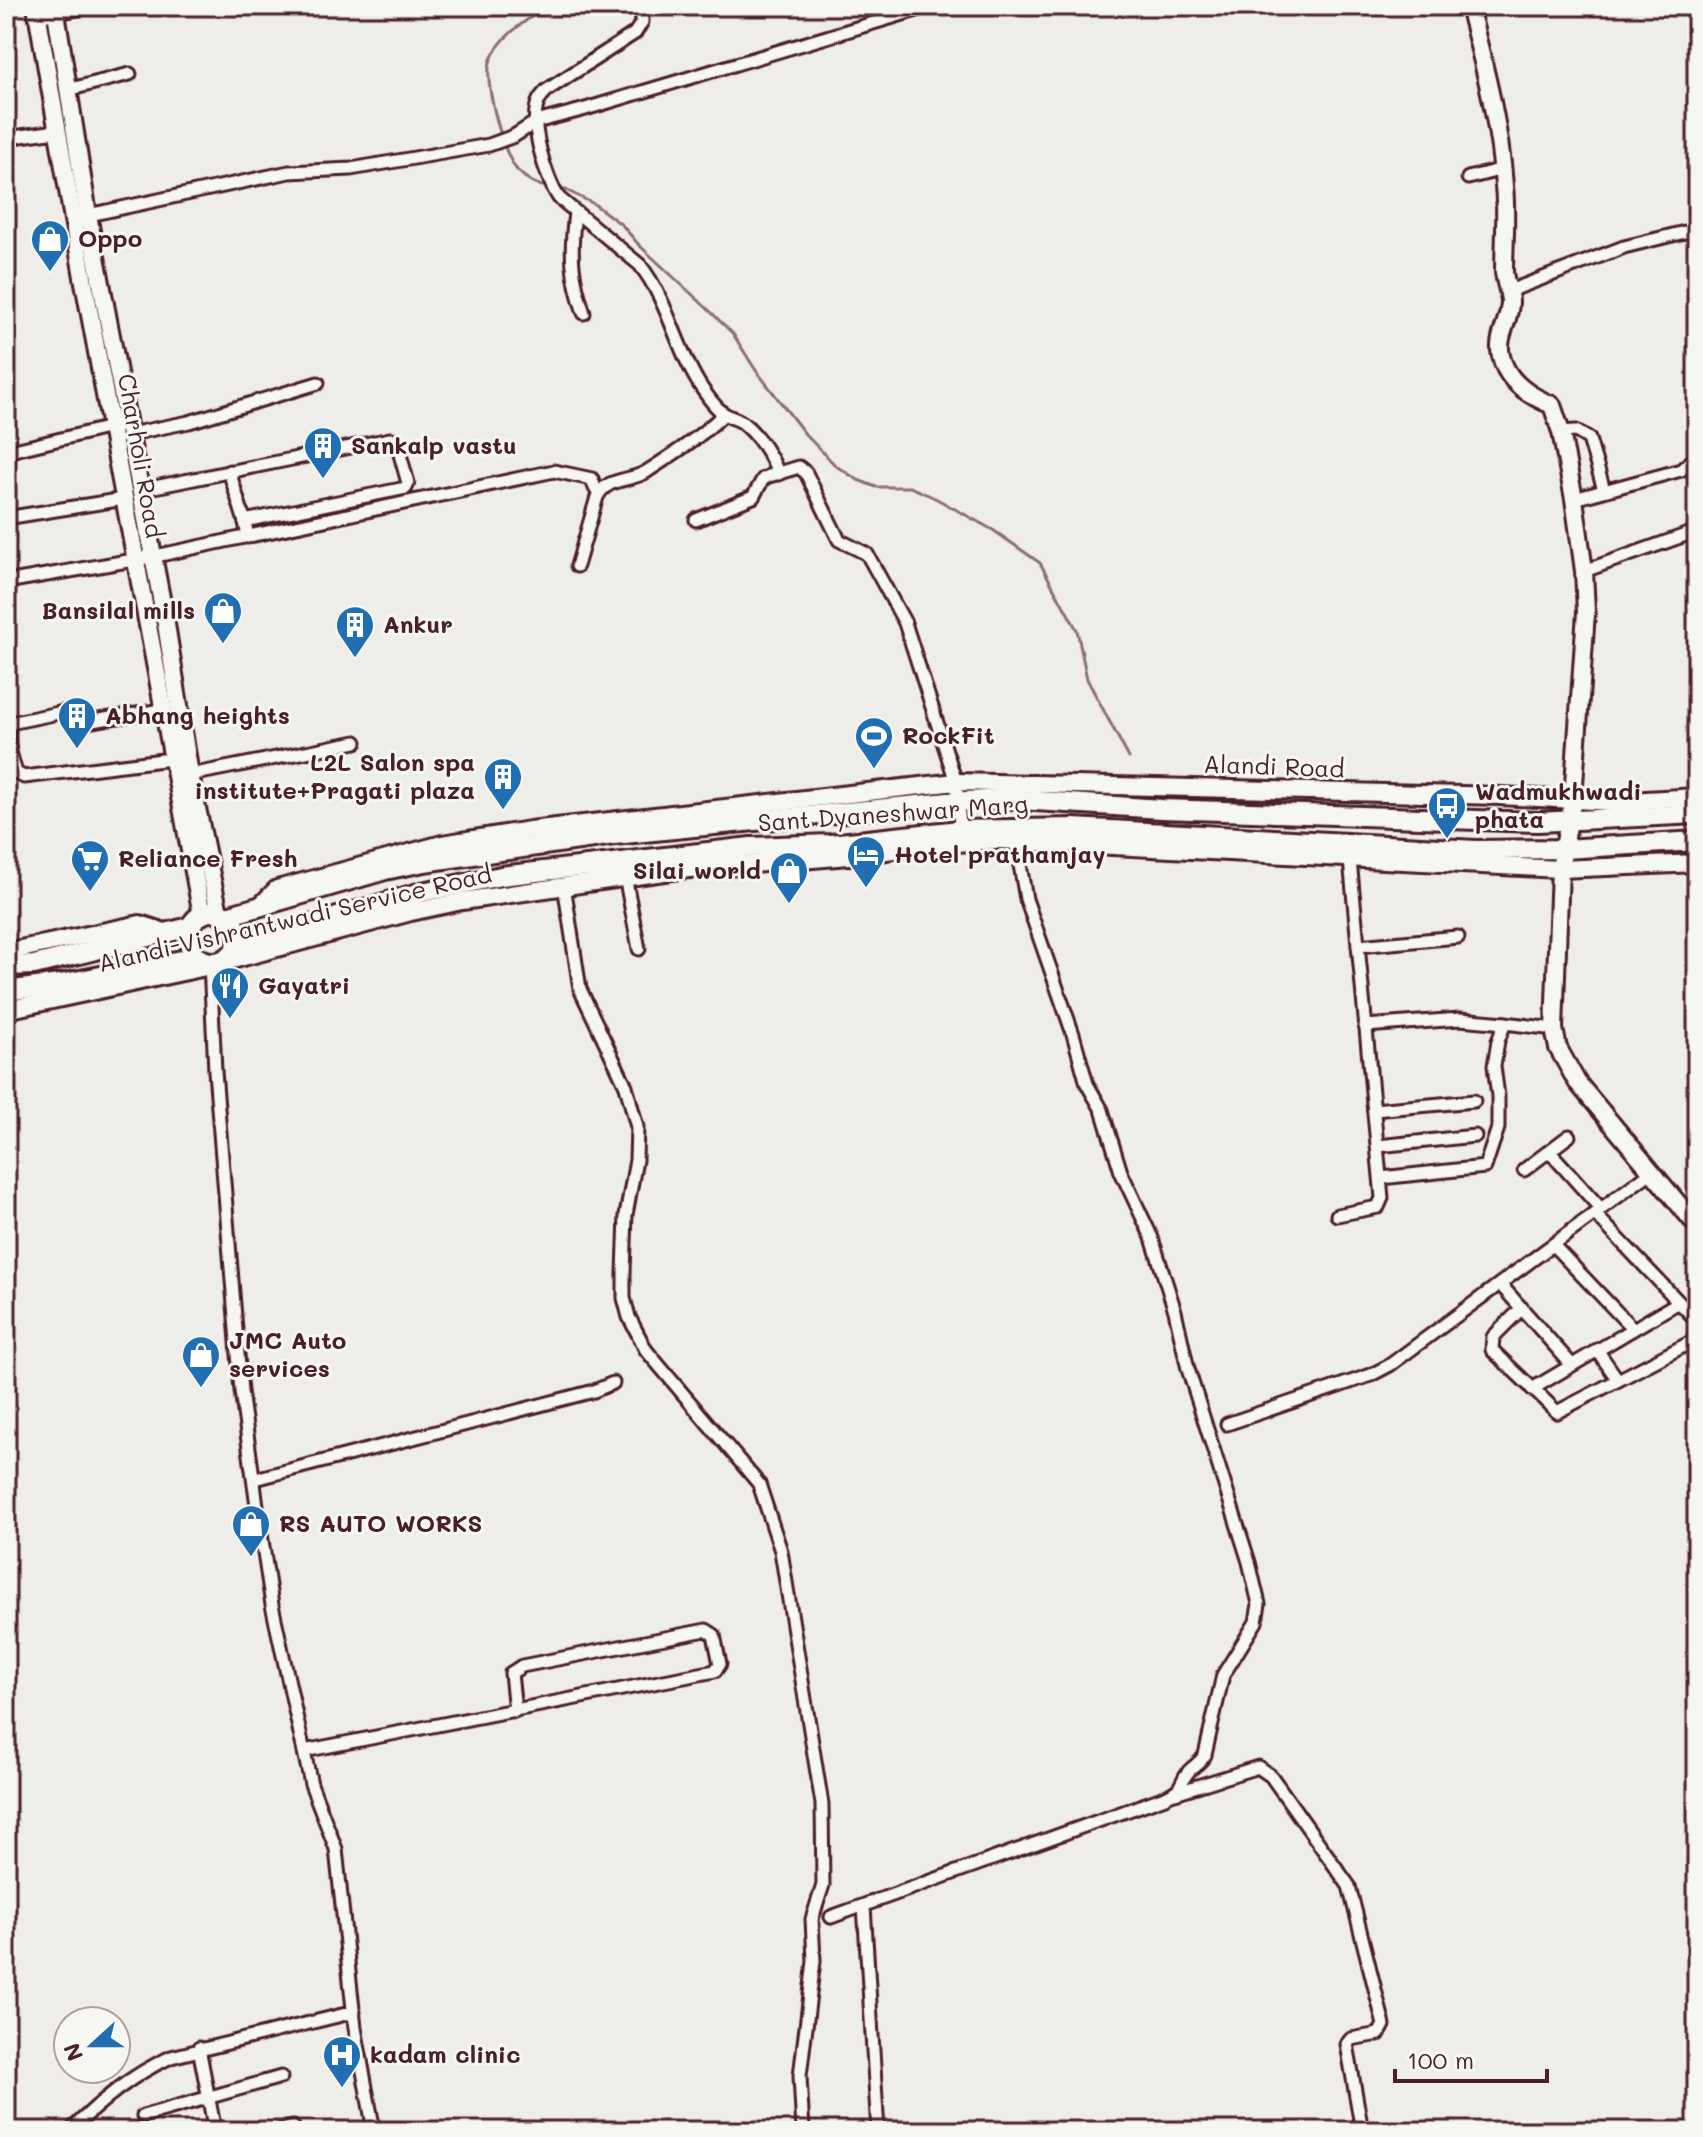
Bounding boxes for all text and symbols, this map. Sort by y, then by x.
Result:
shop icon: Oppo [29,218,71,273]
place label: Oppo [78,222,142,253]
street label: Charholi Road [112,371,171,540]
building icon: Sankalp vastu [302,425,344,480]
place label: Sankalp vastu [351,429,517,460]
shop icon: Bansilal mills [202,590,244,645]
place label: Bansilal mills [42,594,195,625]
building icon: Ankur [334,604,376,659]
place label: Ankur [383,608,453,639]
building icon: Abhang heights [56,695,98,750]
place label: Abhang heights [105,699,290,730]
sports icon: RockFit [853,715,895,770]
place label: RockFit [902,719,995,750]
place label: L2L Salon spa institute+Pragati plaza [195,746,475,805]
street label: Alandi Road [1203,748,1345,783]
building icon: L2L Salon spa institute+Pragati plaza [482,756,524,811]
place label: Wadmukhwadi phata [1475,775,1642,834]
bus stop icon: Wadmukhwadi phata [1426,785,1468,840]
street label: Sant Dyaneshwar Marg [757,788,1029,837]
hotel icon: Hotel prathamjay [845,834,887,889]
supermarket icon: Reliance Fresh [69,838,111,893]
place label: Hotel prathamjay [894,838,1105,869]
place label: Reliance Fresh [118,842,298,873]
shop icon: Silai world [768,850,810,905]
place label: Silai world [633,854,761,885]
street label: Alandi-Vishrantwadi Service Road [95,857,495,978]
restaurant icon: Gayatri [209,965,251,1020]
place label: Gayatri [258,969,350,1000]
place label: JMC Auto services [229,1324,346,1383]
shop icon: JMC Auto services [180,1334,222,1389]
shop icon: RS AUTO WORKS [230,1503,272,1558]
place label: RS AUTO WORKS [279,1507,483,1538]
north arrow [52,2005,132,2085]
scale bar [1395,2033,1547,2083]
hospital icon: kadam clinic [321,2034,363,2089]
place label: kadam clinic [370,2038,520,2069]
text: N [56,2039,89,2065]
text: 100 m [1407,2044,1474,2075]

